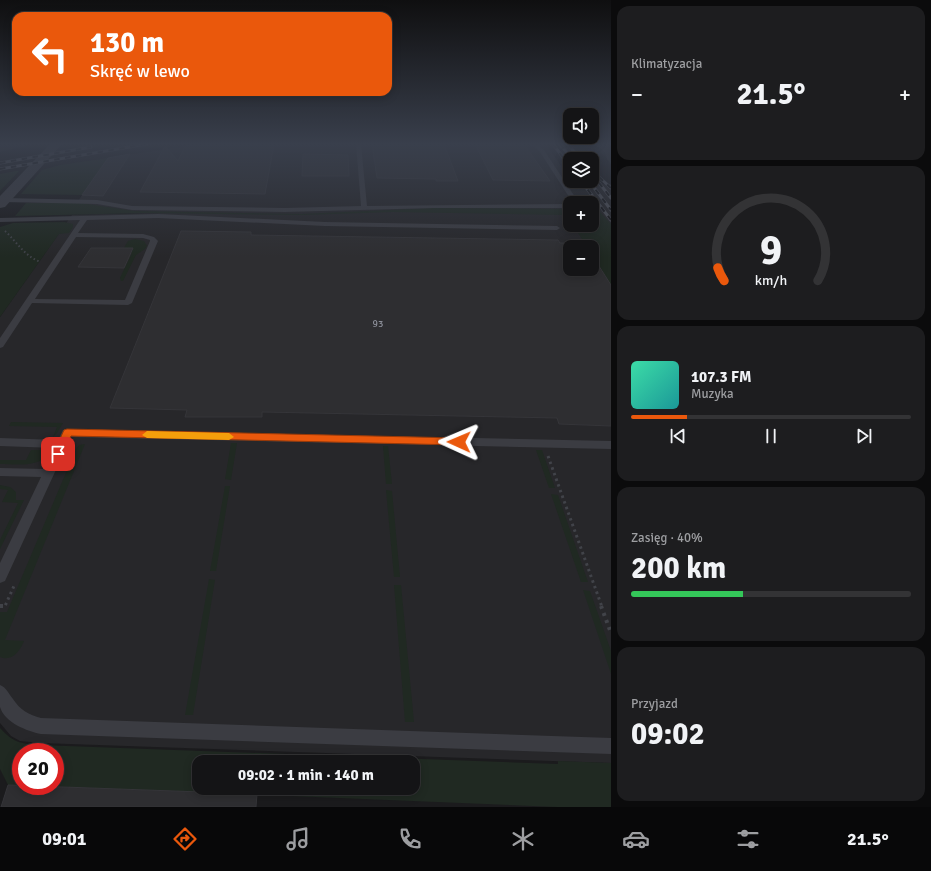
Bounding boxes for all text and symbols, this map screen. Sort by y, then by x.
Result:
text: 130 m [90,26,164,60]
icon: left [24,28,76,80]
text: Klimatyzacja [631,56,702,72]
text: Skręć w lewo [90,60,190,82]
text: 21.5° [736,76,806,113]
text: − [631,81,643,108]
text: + [899,81,911,108]
map controls [563,108,599,276]
button: sound [563,108,599,144]
button: layers [563,152,599,188]
button: + [563,196,599,232]
text: 9 [760,225,782,276]
button: − [563,240,599,276]
text: km/h [755,272,787,289]
house number: 93 [373,318,383,330]
text: 107.3 FM [691,368,752,386]
text: Muzyka [691,386,734,402]
position arrow [438,421,480,463]
icon: previous [667,425,689,447]
icon: pause [760,425,782,447]
icon: next [853,425,875,447]
pin [41,437,75,471]
icon: arrive [47,443,69,465]
text: Zasięg · 40% [631,530,703,546]
text: 200 km [631,550,726,587]
text: Przyjazd [631,696,678,712]
text: 09:02 [631,716,705,753]
speed limit sign: 20 [12,743,64,795]
text: 09:02 · 1 min · 140 m [238,766,374,784]
icon: directions [171,825,199,853]
icon: music [284,825,312,853]
icon: phone [396,825,424,853]
icon: climate [509,825,537,853]
icon: car [622,825,650,853]
icon: filters [734,825,762,853]
text: 09:01 [42,828,87,850]
text: 21.5° [847,828,889,850]

